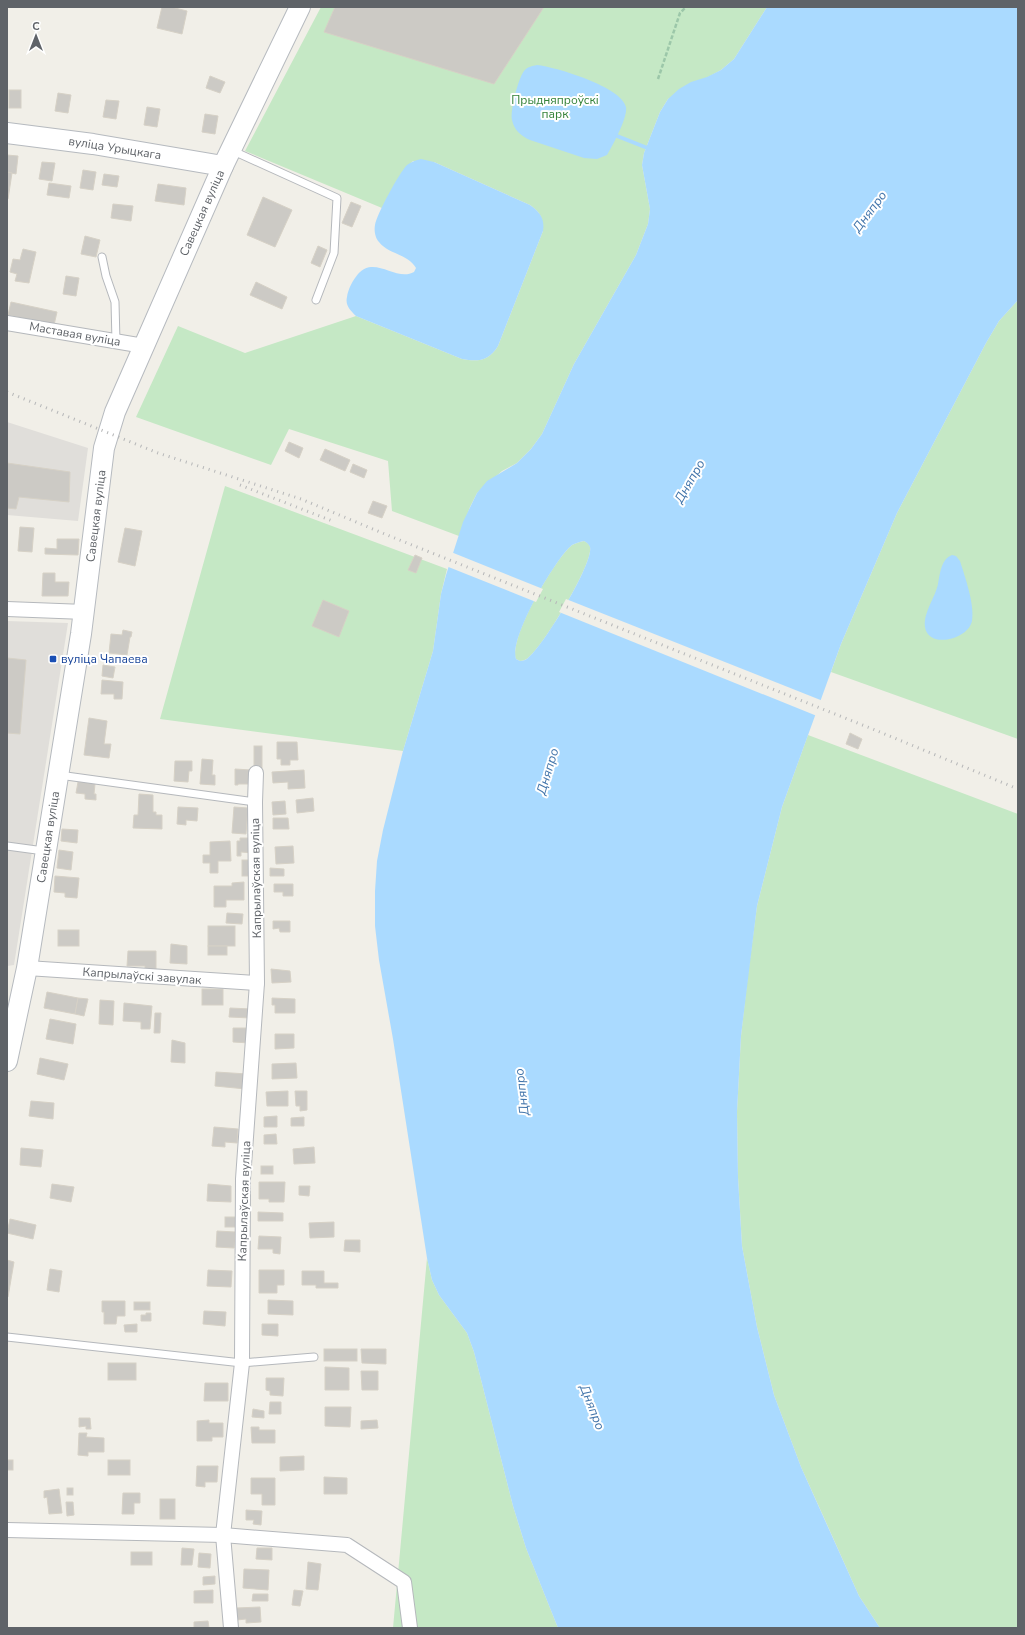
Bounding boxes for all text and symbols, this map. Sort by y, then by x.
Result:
north arrow [16,16,56,56]
text: С [32,19,40,34]
park label: Прыдняпроўскі парк [511,92,599,122]
street label: вуліца Урыцкага [67,133,163,163]
street label: Савецкая вуліца [176,167,228,259]
water label: Дняпро [848,187,891,237]
street label: Маставая вуліца [28,318,122,350]
water label: Дняпро [670,456,710,507]
street label: Савецкая вуліца [82,469,110,563]
place label: вуліца Чапаева [61,651,148,667]
marker: вуліца Чапаева [48,654,58,664]
water label: Дняпро [532,746,563,798]
street label: Савецкая вуліца [33,790,63,884]
street label: Капрылаўская вуліца [247,818,265,938]
street label: Капрылаўскі завулак [82,964,203,988]
water label: Дняпро [510,1067,534,1118]
street label: Капрылаўская вуліца [234,1140,254,1262]
water label: Дняпро [575,1381,609,1433]

